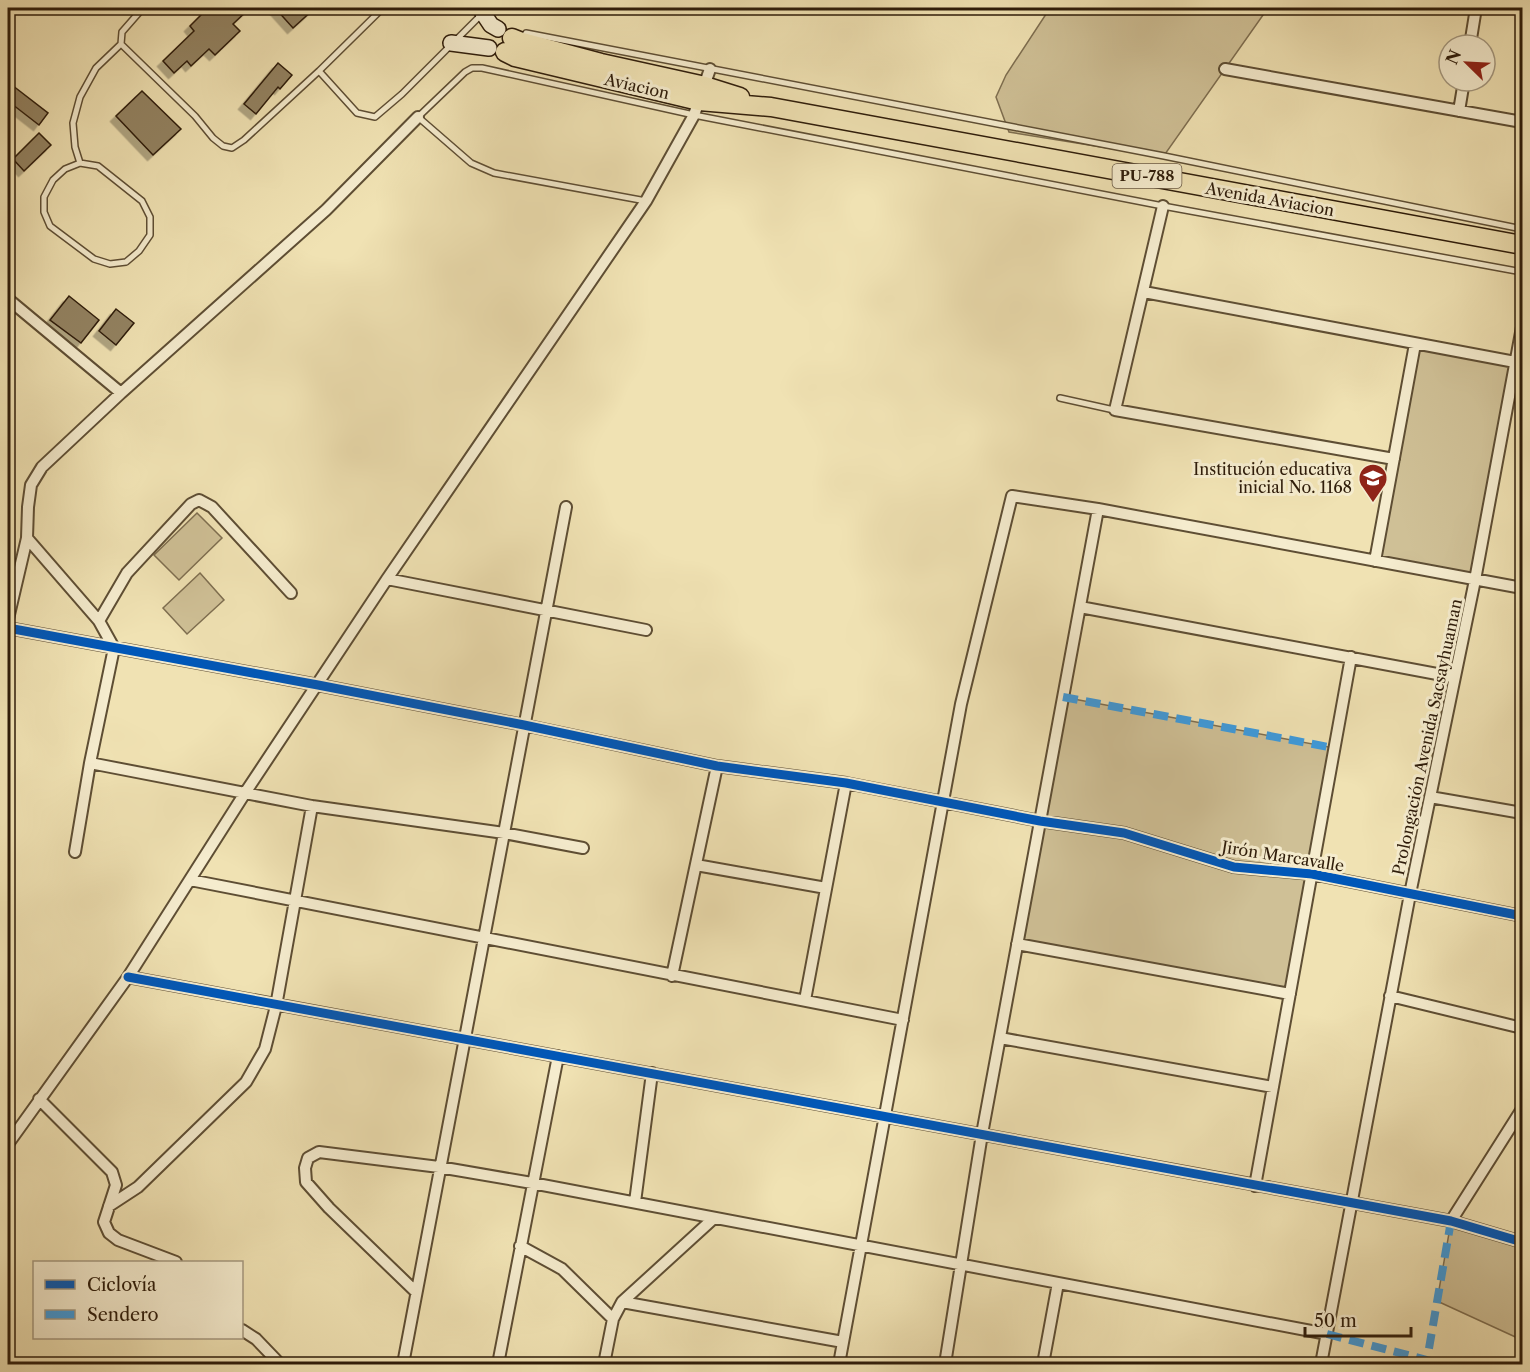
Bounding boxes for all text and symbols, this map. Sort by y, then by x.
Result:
north arrow [1437,33,1497,93]
text: N [1441,46,1465,67]
street label: Aviacion [602,69,671,103]
road number: PU-788 [1112,164,1182,188]
street label: Avenida Aviacion [1203,178,1336,220]
place label: Institución educativa inicial No. 1168 [1193,459,1353,497]
school or university icon: Institución educativa inicial No. 1168 [1357,462,1389,504]
street label: Prolongación Avenida Sacsayhuaman [1388,597,1466,877]
street label: Jirón Marcavalle [1217,836,1346,876]
legend [33,1261,243,1339]
text: Ciclovía [87,1274,157,1296]
scale bar [1305,1300,1412,1338]
text: Sendero [87,1304,159,1326]
text: 50 m [1314,1310,1357,1332]

